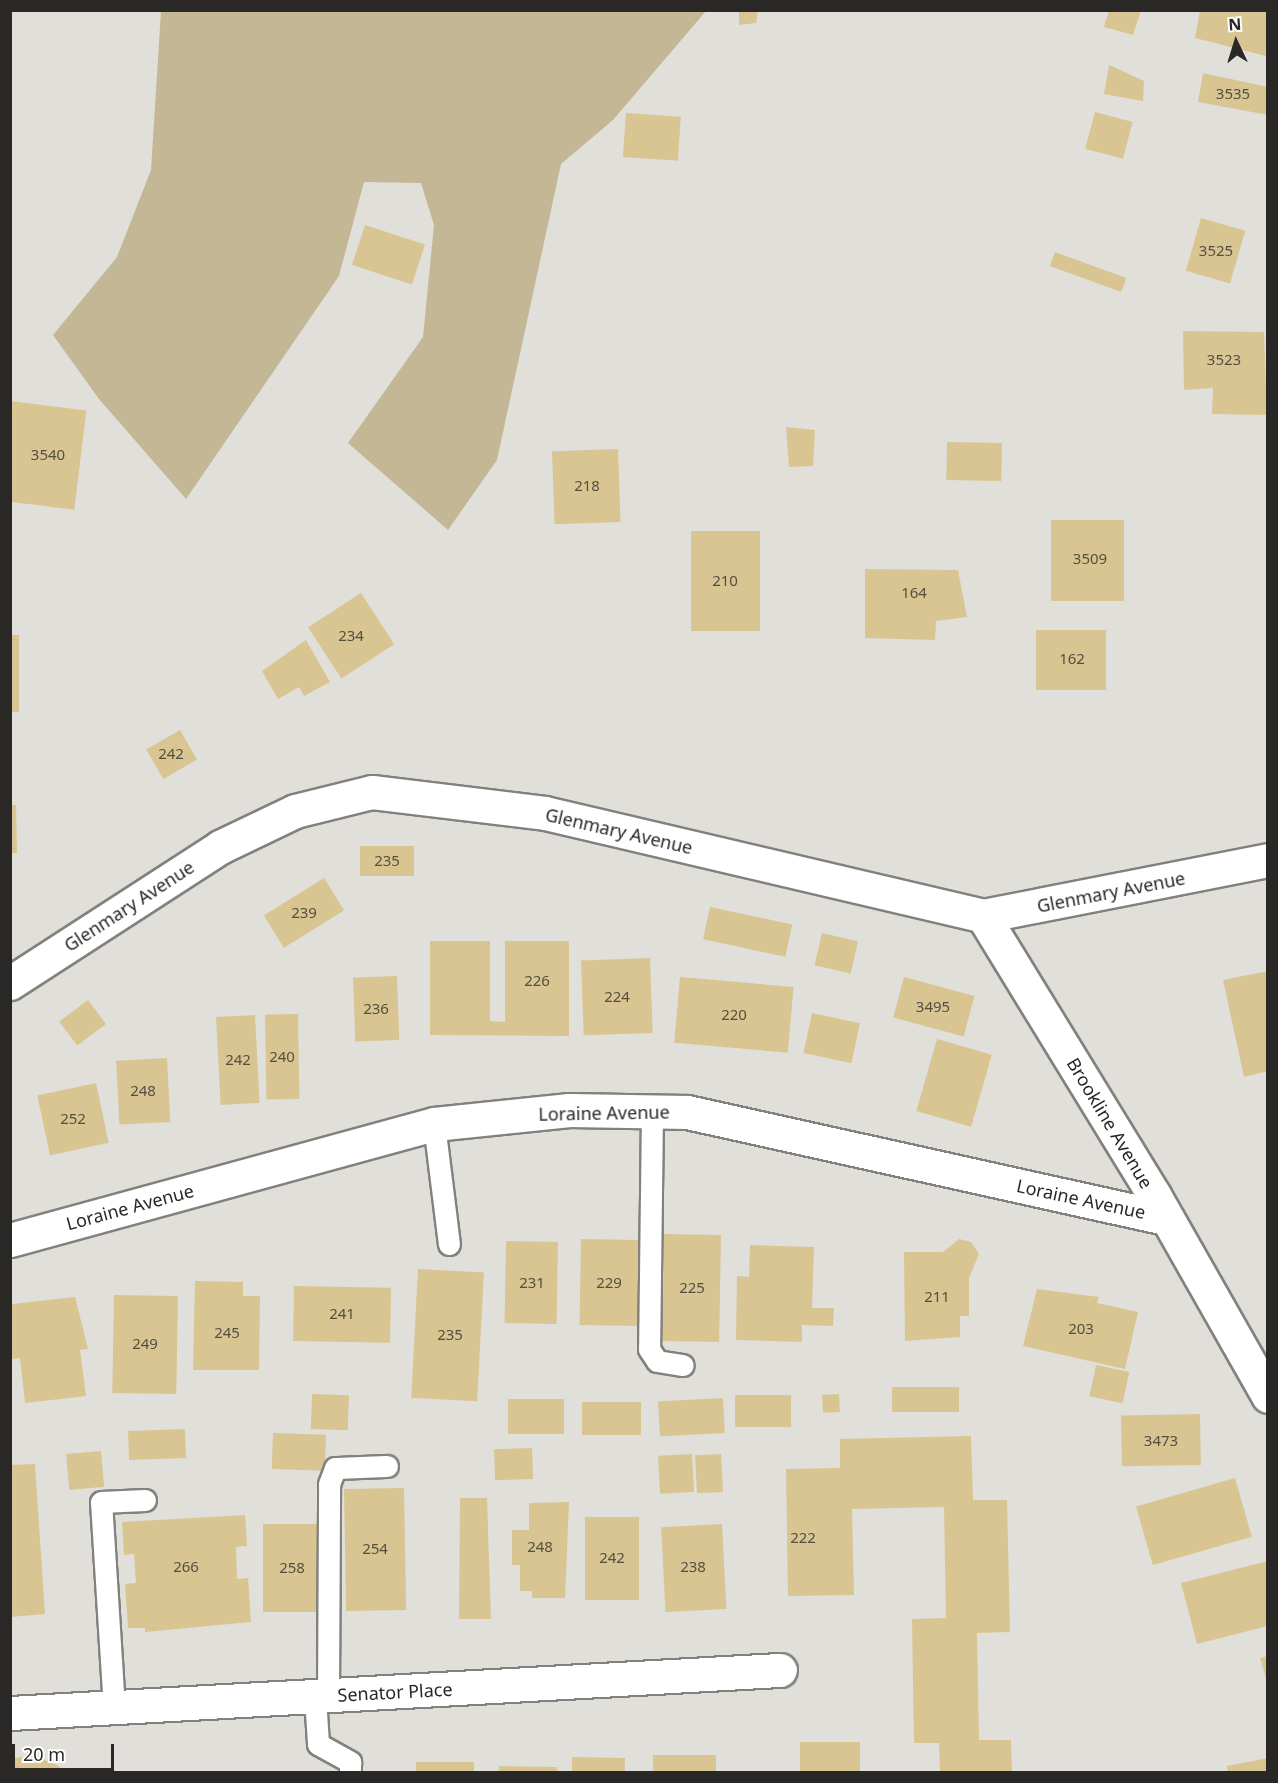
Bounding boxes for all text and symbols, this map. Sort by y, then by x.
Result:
north arrow [1206,12,1266,72]
text: N [1227,13,1242,35]
house number: 3535 [1216,85,1250,103]
house number: 3525 [1199,242,1233,260]
house number: 3523 [1207,351,1241,369]
house number: 3540 [31,446,65,464]
house number: 218 [574,477,600,495]
house number: 3509 [1073,550,1107,568]
house number: 210 [712,572,738,590]
house number: 164 [901,584,927,602]
house number: 234 [338,627,364,645]
house number: 162 [1059,650,1085,668]
house number: 242 [158,745,184,763]
street label: Glenmary Avenue [543,804,695,858]
house number: 235 [374,852,400,870]
street label: Glenmary Avenue [60,856,198,956]
street label: Glenmary Avenue [1035,867,1187,917]
house number: 239 [291,904,317,922]
house number: 226 [524,972,550,990]
house number: 224 [604,988,630,1006]
house number: 3495 [916,998,950,1016]
house number: 236 [363,1000,389,1018]
house number: 220 [721,1006,747,1024]
house number: 240 [269,1048,295,1066]
house number: 242 [225,1051,251,1069]
street label: Brookline Avenue [1062,1054,1158,1192]
house number: 248 [130,1082,156,1100]
street label: Loraine Avenue [538,1101,670,1125]
house number: 252 [60,1110,86,1128]
street label: Loraine Avenue [1015,1175,1147,1223]
street label: Loraine Avenue [64,1180,196,1234]
house number: 231 [519,1274,545,1292]
house number: 229 [596,1274,622,1292]
house number: 225 [679,1279,705,1297]
house number: 211 [924,1288,950,1306]
house number: 241 [329,1305,355,1323]
house number: 203 [1068,1320,1094,1338]
house number: 245 [214,1324,240,1342]
house number: 235 [437,1326,463,1344]
house number: 249 [132,1335,158,1353]
house number: 3473 [1144,1432,1178,1450]
house number: 222 [790,1529,816,1547]
house number: 248 [527,1538,553,1556]
house number: 254 [362,1540,388,1558]
house number: 242 [599,1549,625,1567]
house number: 266 [173,1558,199,1576]
house number: 238 [680,1558,706,1576]
house number: 258 [279,1559,305,1577]
street label: Senator Place [337,1678,453,1706]
scale bar [15,1732,117,1770]
text: 20 m [23,1742,65,1766]

